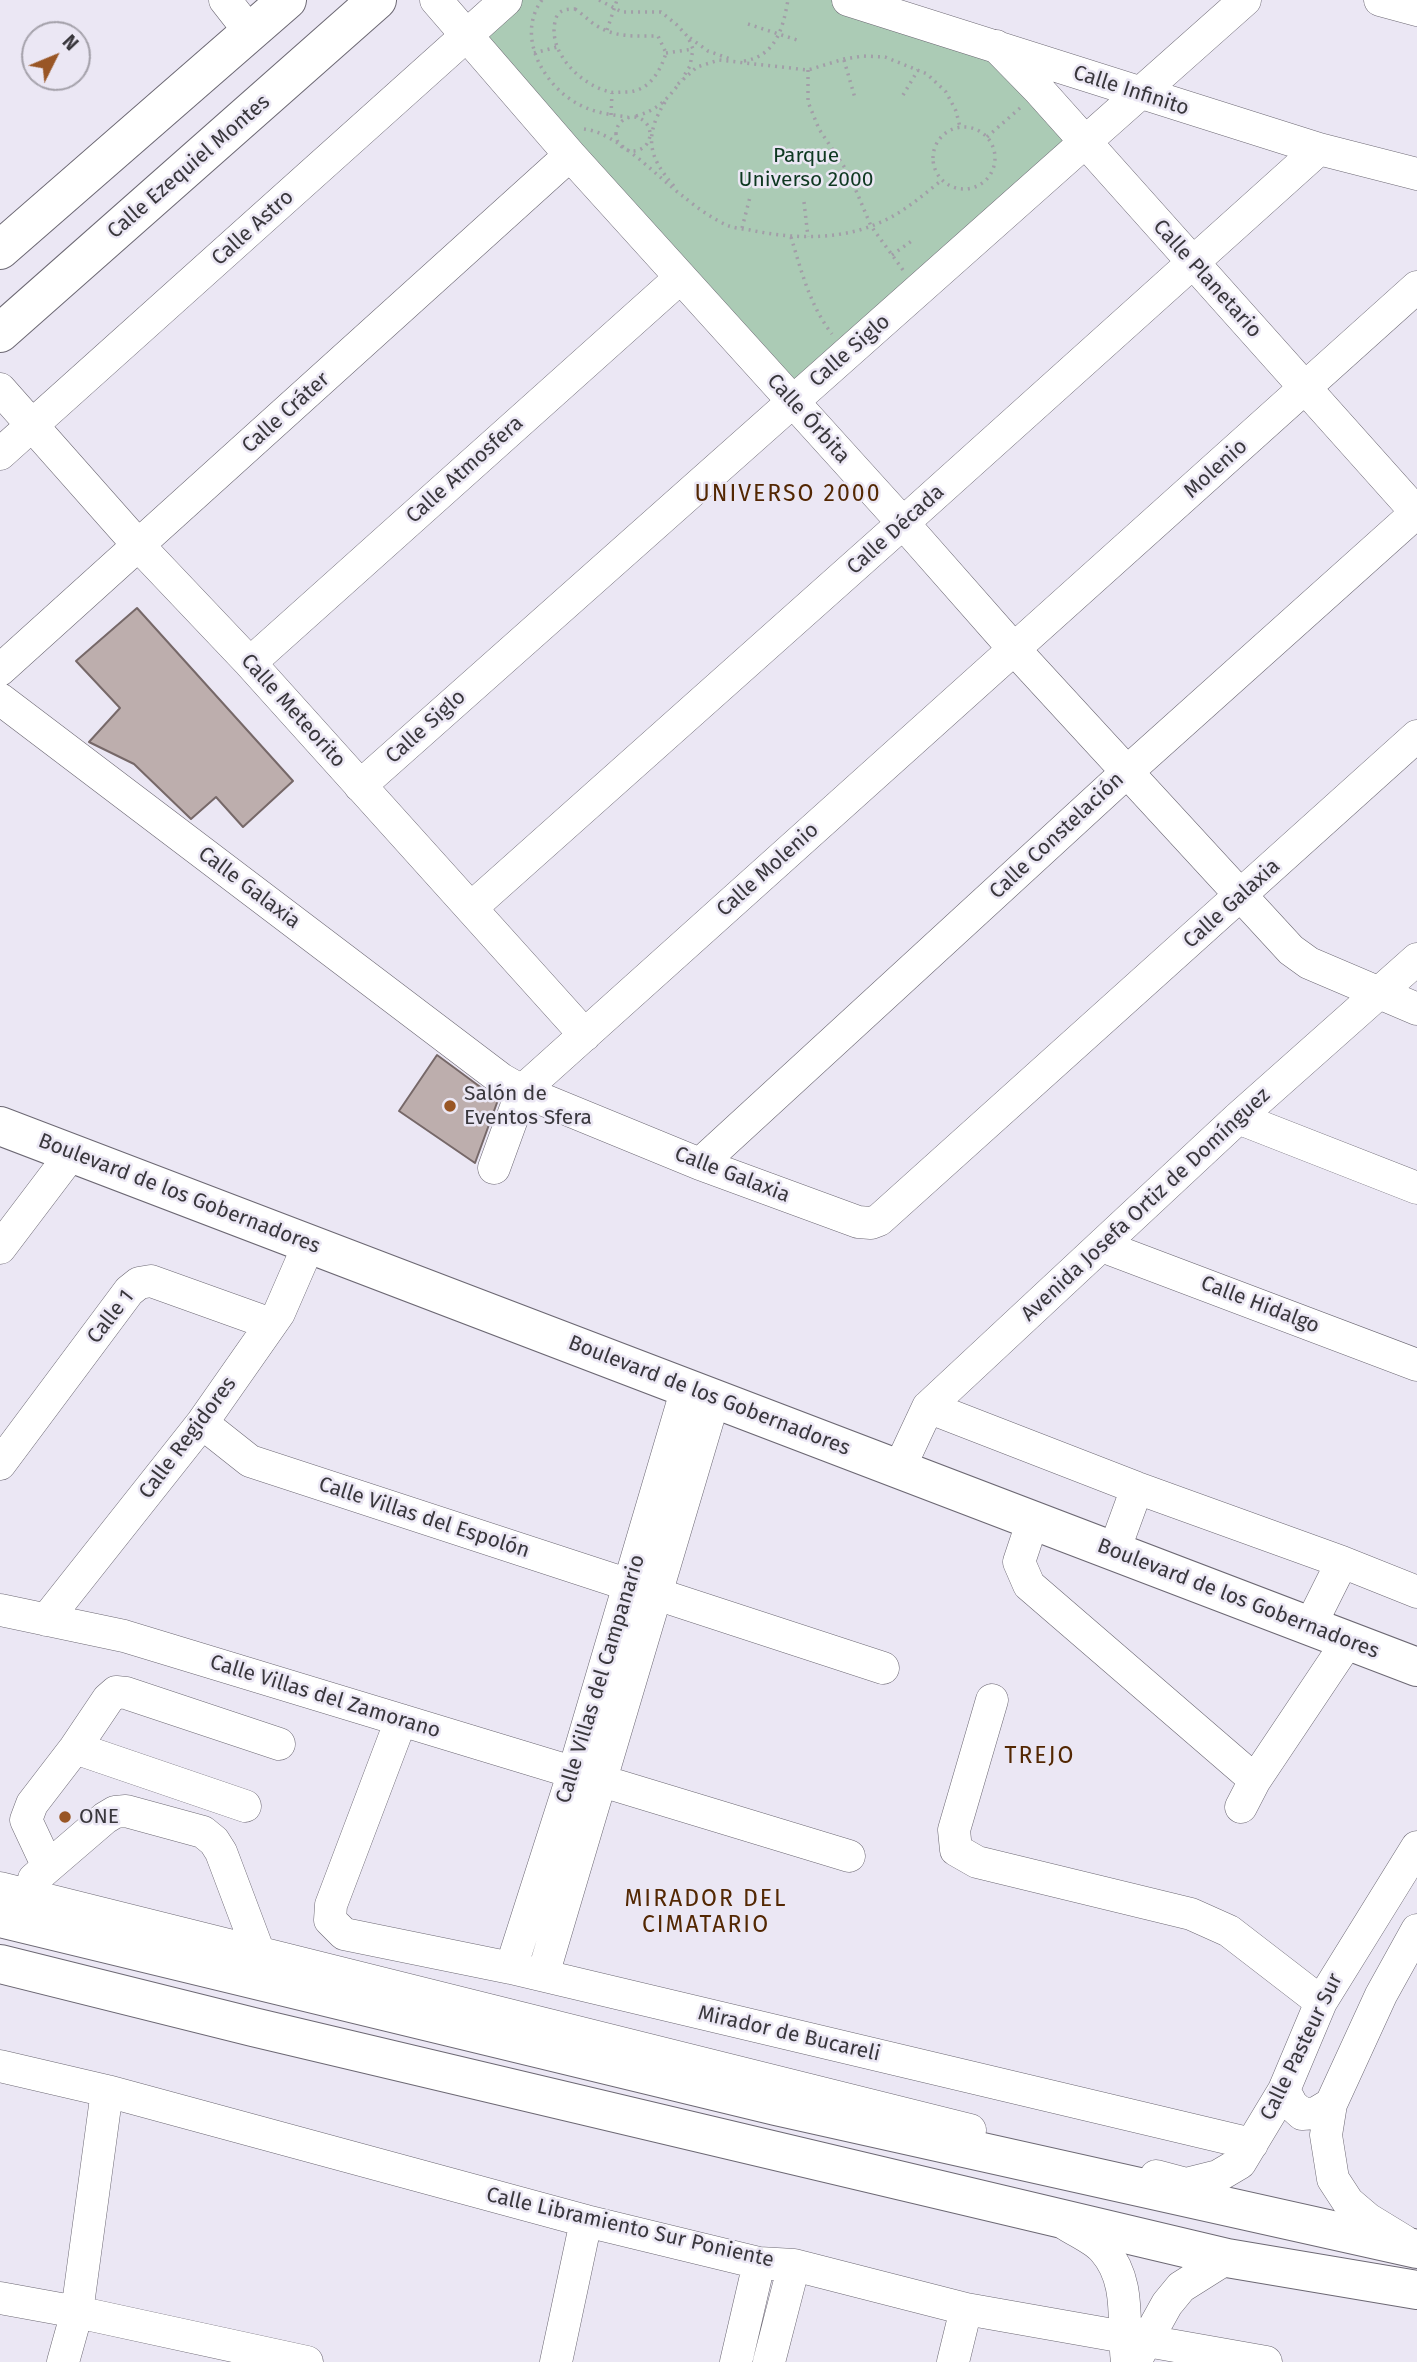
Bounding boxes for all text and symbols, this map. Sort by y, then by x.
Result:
north arrow [21,21,91,91]
text: N [58,30,83,55]
street label: Calle Infinito [1070,60,1192,122]
street label: Calle Ezequiel Montes [103,90,275,244]
park label: Parque Universo 2000 [739,143,873,193]
street label: Calle Astro [207,185,299,271]
street label: Calle Planetario [1147,215,1267,343]
street label: Calle Siglo [805,309,895,393]
street label: Calle Cráter [237,367,335,459]
street label: Calle Órbita [761,369,855,469]
street label: Calle Atmosfera [401,411,529,529]
street label: Molenio [1179,434,1253,504]
street label: Calle Década [842,480,950,580]
district label: UNIVERSO 2000 [696,481,880,509]
street label: Calle Meteorito [235,649,351,773]
street label: Calle Siglo [381,685,471,769]
street label: Calle Constelación [985,767,1129,905]
street label: Calle Molenio [712,818,824,922]
street label: Calle Galaxia [193,841,305,935]
street label: Calle Galaxia [1178,854,1286,954]
place label: Salón de Eventos Sfera [464,1081,592,1131]
street label: Avenida Josefa Ortiz de Domínguez [1016,1083,1276,1327]
marker: Salón de Eventos Sfera [442,1098,458,1114]
street label: Boulevard de los Gobernadores [35,1129,323,1259]
street label: Calle Galaxia [671,1141,793,1209]
street label: Calle Hidalgo [1197,1271,1323,1339]
street label: Calle 1 [82,1285,140,1349]
street label: Boulevard de los Gobernadores [565,1331,853,1461]
street label: Calle Regidores [134,1372,242,1504]
street label: Calle Villas del Espolón [315,1472,533,1564]
street label: Boulevard de los Gobernadores [1094,1534,1382,1664]
street label: Calle Villas del Campanario [551,1552,651,1806]
street label: Calle Villas del Zamorano [207,1650,443,1744]
district label: TREJO [1005,1743,1075,1771]
place label: ONE [79,1804,119,1830]
marker: ONE [57,1809,73,1825]
district label: MIRADOR DEL CIMATARIO [626,1886,786,1940]
street label: Calle Pasteur Sur [1256,1969,1348,2125]
street label: Mirador de Bucareli [695,2001,883,2067]
street label: Calle Libramiento Sur Poniente [484,2183,776,2273]

